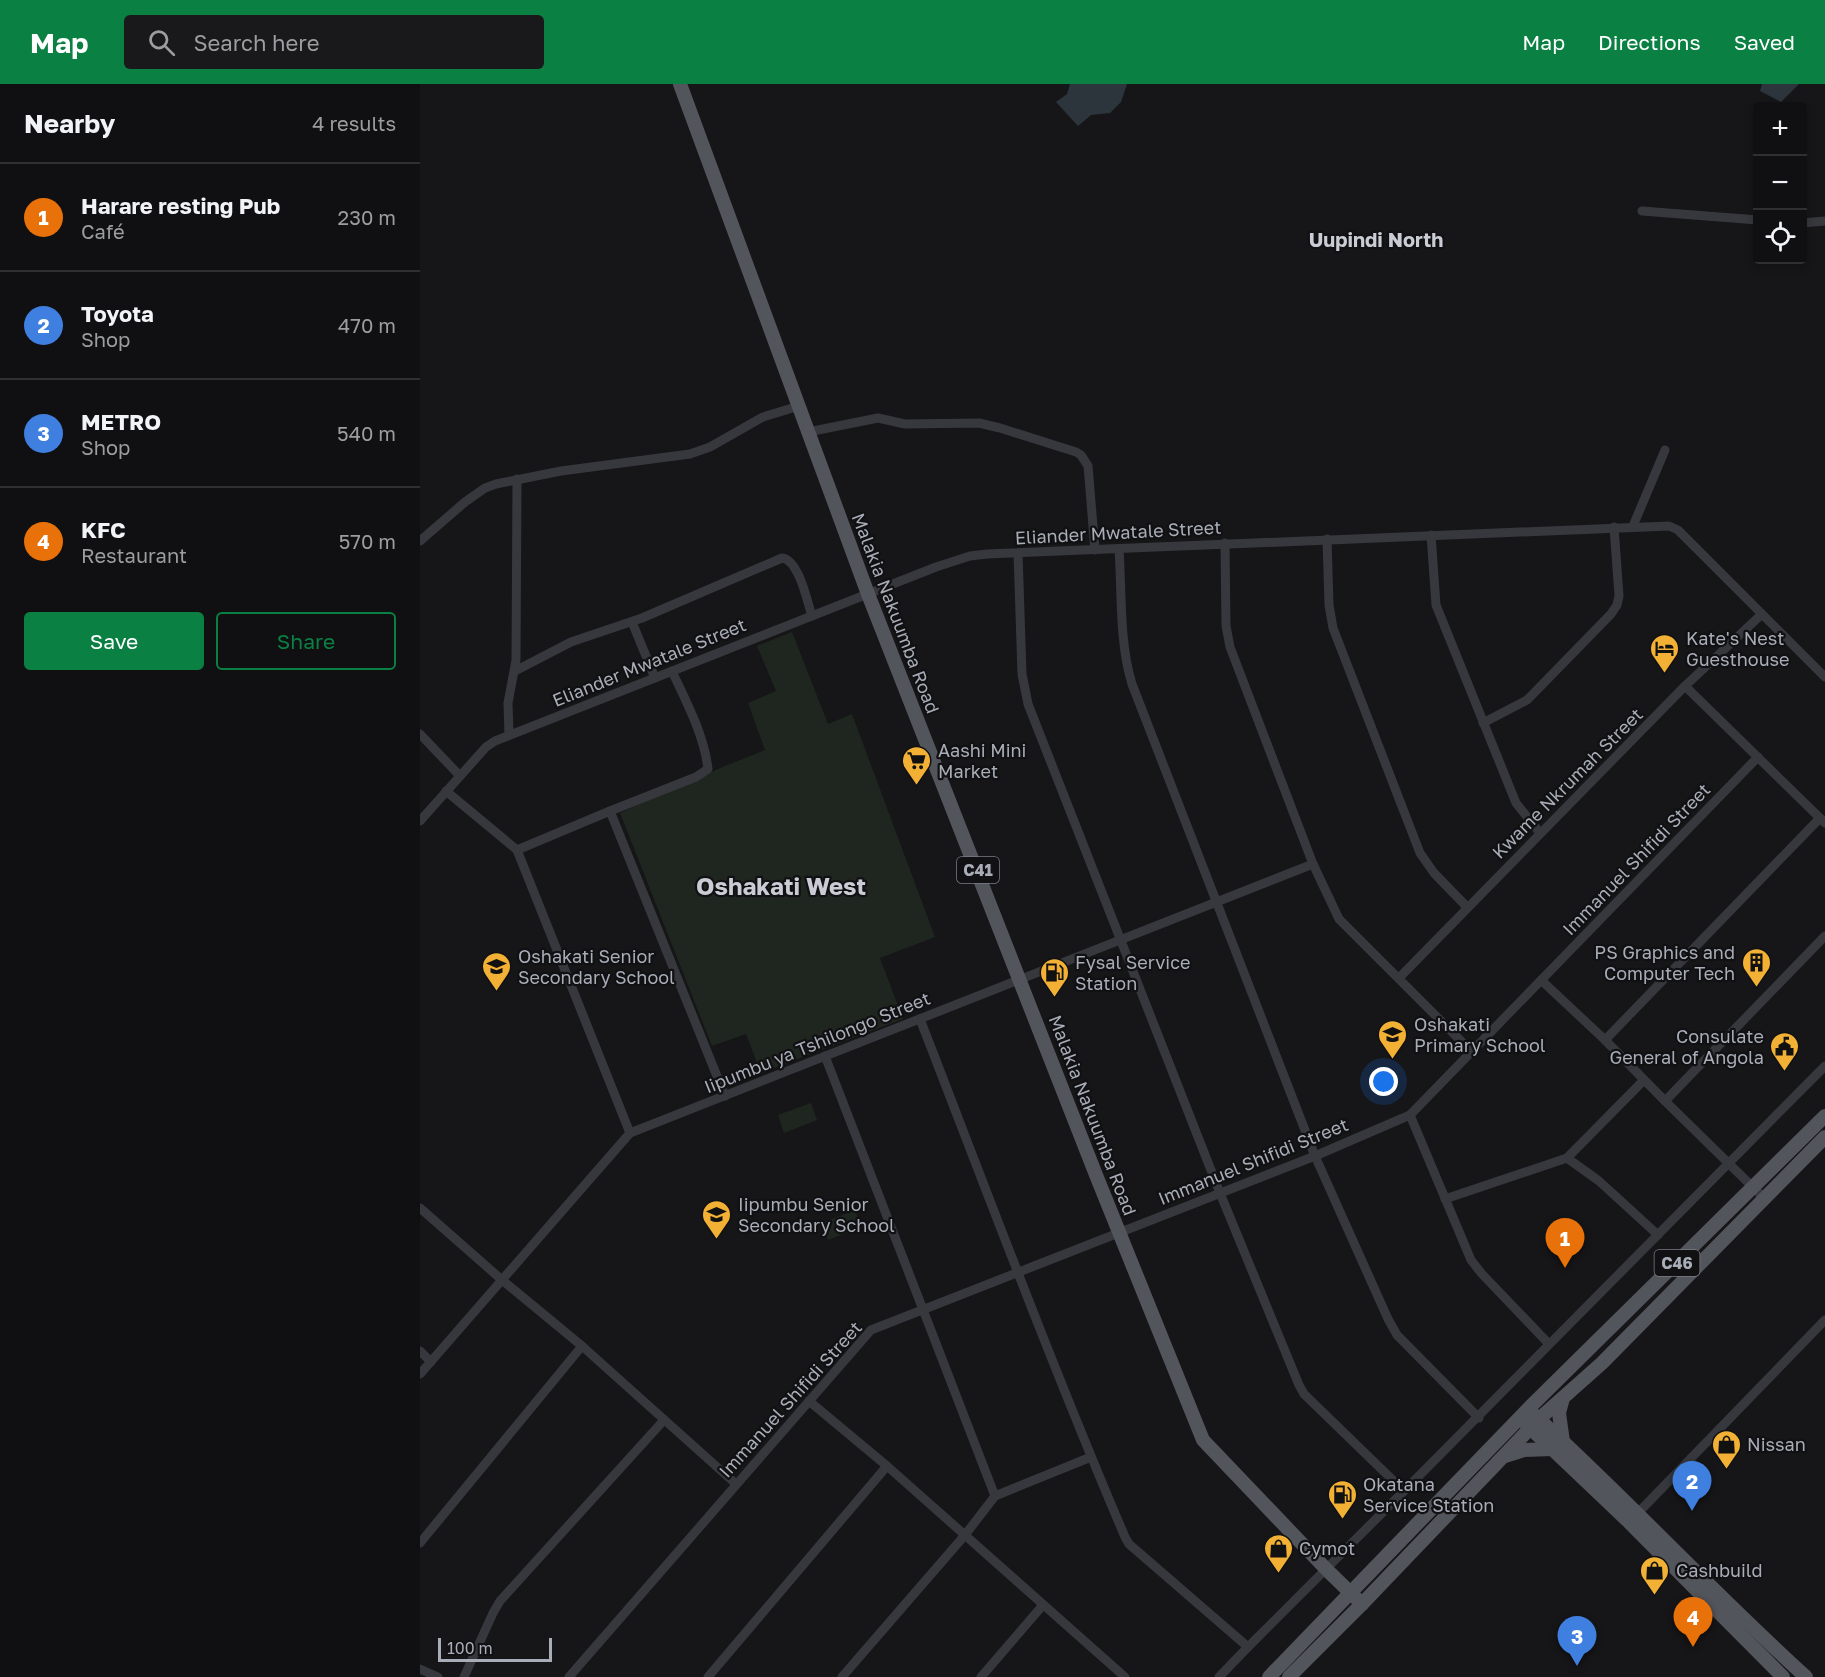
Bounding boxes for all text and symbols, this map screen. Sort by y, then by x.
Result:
search box [124,15,544,69]
text: Map [30,26,88,59]
icon: search [145,26,178,59]
text: Search here [193,29,319,56]
text: Map [1522,29,1565,55]
text: Directions [1598,29,1701,55]
text: Saved [1734,29,1795,55]
map controls [1753,102,1807,264]
button: + [1753,102,1807,156]
text: Nearby [24,108,115,139]
text: 4 results [312,111,396,135]
button: − [1753,156,1807,210]
text: Harare resting Pub [81,192,280,219]
text: 1 [38,205,49,229]
text: 230 m [338,205,396,229]
button: locate [1753,210,1807,264]
text: Café [81,219,125,243]
district label: Uupindi North [1309,227,1443,251]
text: Toyota [81,300,154,327]
text: 2 [37,313,50,337]
text: 470 m [338,313,396,337]
text: Shop [81,327,130,351]
text: METRO [81,408,161,435]
text: 3 [37,421,50,445]
text: 540 m [337,421,396,445]
text: Shop [81,435,130,459]
street label: Malakia Nakuumba Road [848,510,944,716]
text: KFC [81,516,126,543]
street label: Eliander Mwatale Street [1014,516,1222,548]
text: 4 [37,529,50,553]
text: 570 m [339,529,396,553]
text: Restaurant [81,543,187,567]
button: Save [24,612,204,670]
button: Share [216,612,396,670]
street label: Eliander Mwatale Street [549,613,749,711]
place label: Kate's Nest Guesthouse [1686,627,1790,670]
hotel icon: Kate's Nest Guesthouse [1649,632,1681,674]
street label: Kwame Nkrumah Street [1487,703,1647,863]
place label: Aashi Mini Market [938,739,1026,782]
supermarket icon: Aashi Mini Market [901,744,933,786]
street label: Immanuel Shifidi Street [1558,778,1714,940]
road number: C41 [957,857,999,883]
district label: Oshakati West [696,871,866,900]
place label: PS Graphics and Computer Tech [1594,941,1735,984]
place label: Oshakati Senior Secondary School [518,945,675,988]
building icon: PS Graphics and Computer Tech [1740,946,1772,988]
school or university icon: Oshakati Senior Secondary School [481,950,513,992]
place label: Fysal Service Station [1075,951,1190,994]
fuel station icon: Fysal Service Station [1038,956,1070,998]
street label: Iipumbu ya Tshilongo Street [701,987,933,1097]
street label: Malakia Nakuumba Road [1045,1012,1141,1218]
place label: Oshakati Primary School [1414,1013,1546,1056]
school or university icon: Oshakati Primary School [1377,1018,1409,1060]
place label: Consulate General of Angola [1609,1025,1764,1068]
public building icon: Consulate General of Angola [1769,1030,1801,1072]
your location [1369,1067,1398,1096]
street label: Immanuel Shifidi Street [1155,1113,1351,1209]
place label: Iipumbu Senior Secondary School [738,1193,895,1236]
school or university icon: Iipumbu Senior Secondary School [701,1198,733,1240]
pin: 1 [1546,1218,1584,1268]
road number: C46 [1654,1250,1700,1276]
street label: Immanuel Shifidi Street [714,1316,866,1482]
shop icon: Nissan [1710,1428,1742,1470]
place label: Nissan [1747,1433,1806,1455]
pin: 2 [1672,1462,1712,1511]
place label: Okatana Service Station [1363,1473,1494,1516]
fuel station icon: Okatana Service Station [1326,1478,1358,1520]
shop icon: Cymot [1262,1532,1294,1574]
place label: Cymot [1299,1537,1355,1559]
shop icon: Cashbuild [1639,1554,1671,1596]
place label: Cashbuild [1676,1559,1762,1581]
pin: 4 [1674,1598,1712,1647]
pin: 3 [1558,1616,1596,1666]
scale bar [438,1635,552,1662]
text: 100 m [447,1638,493,1658]

